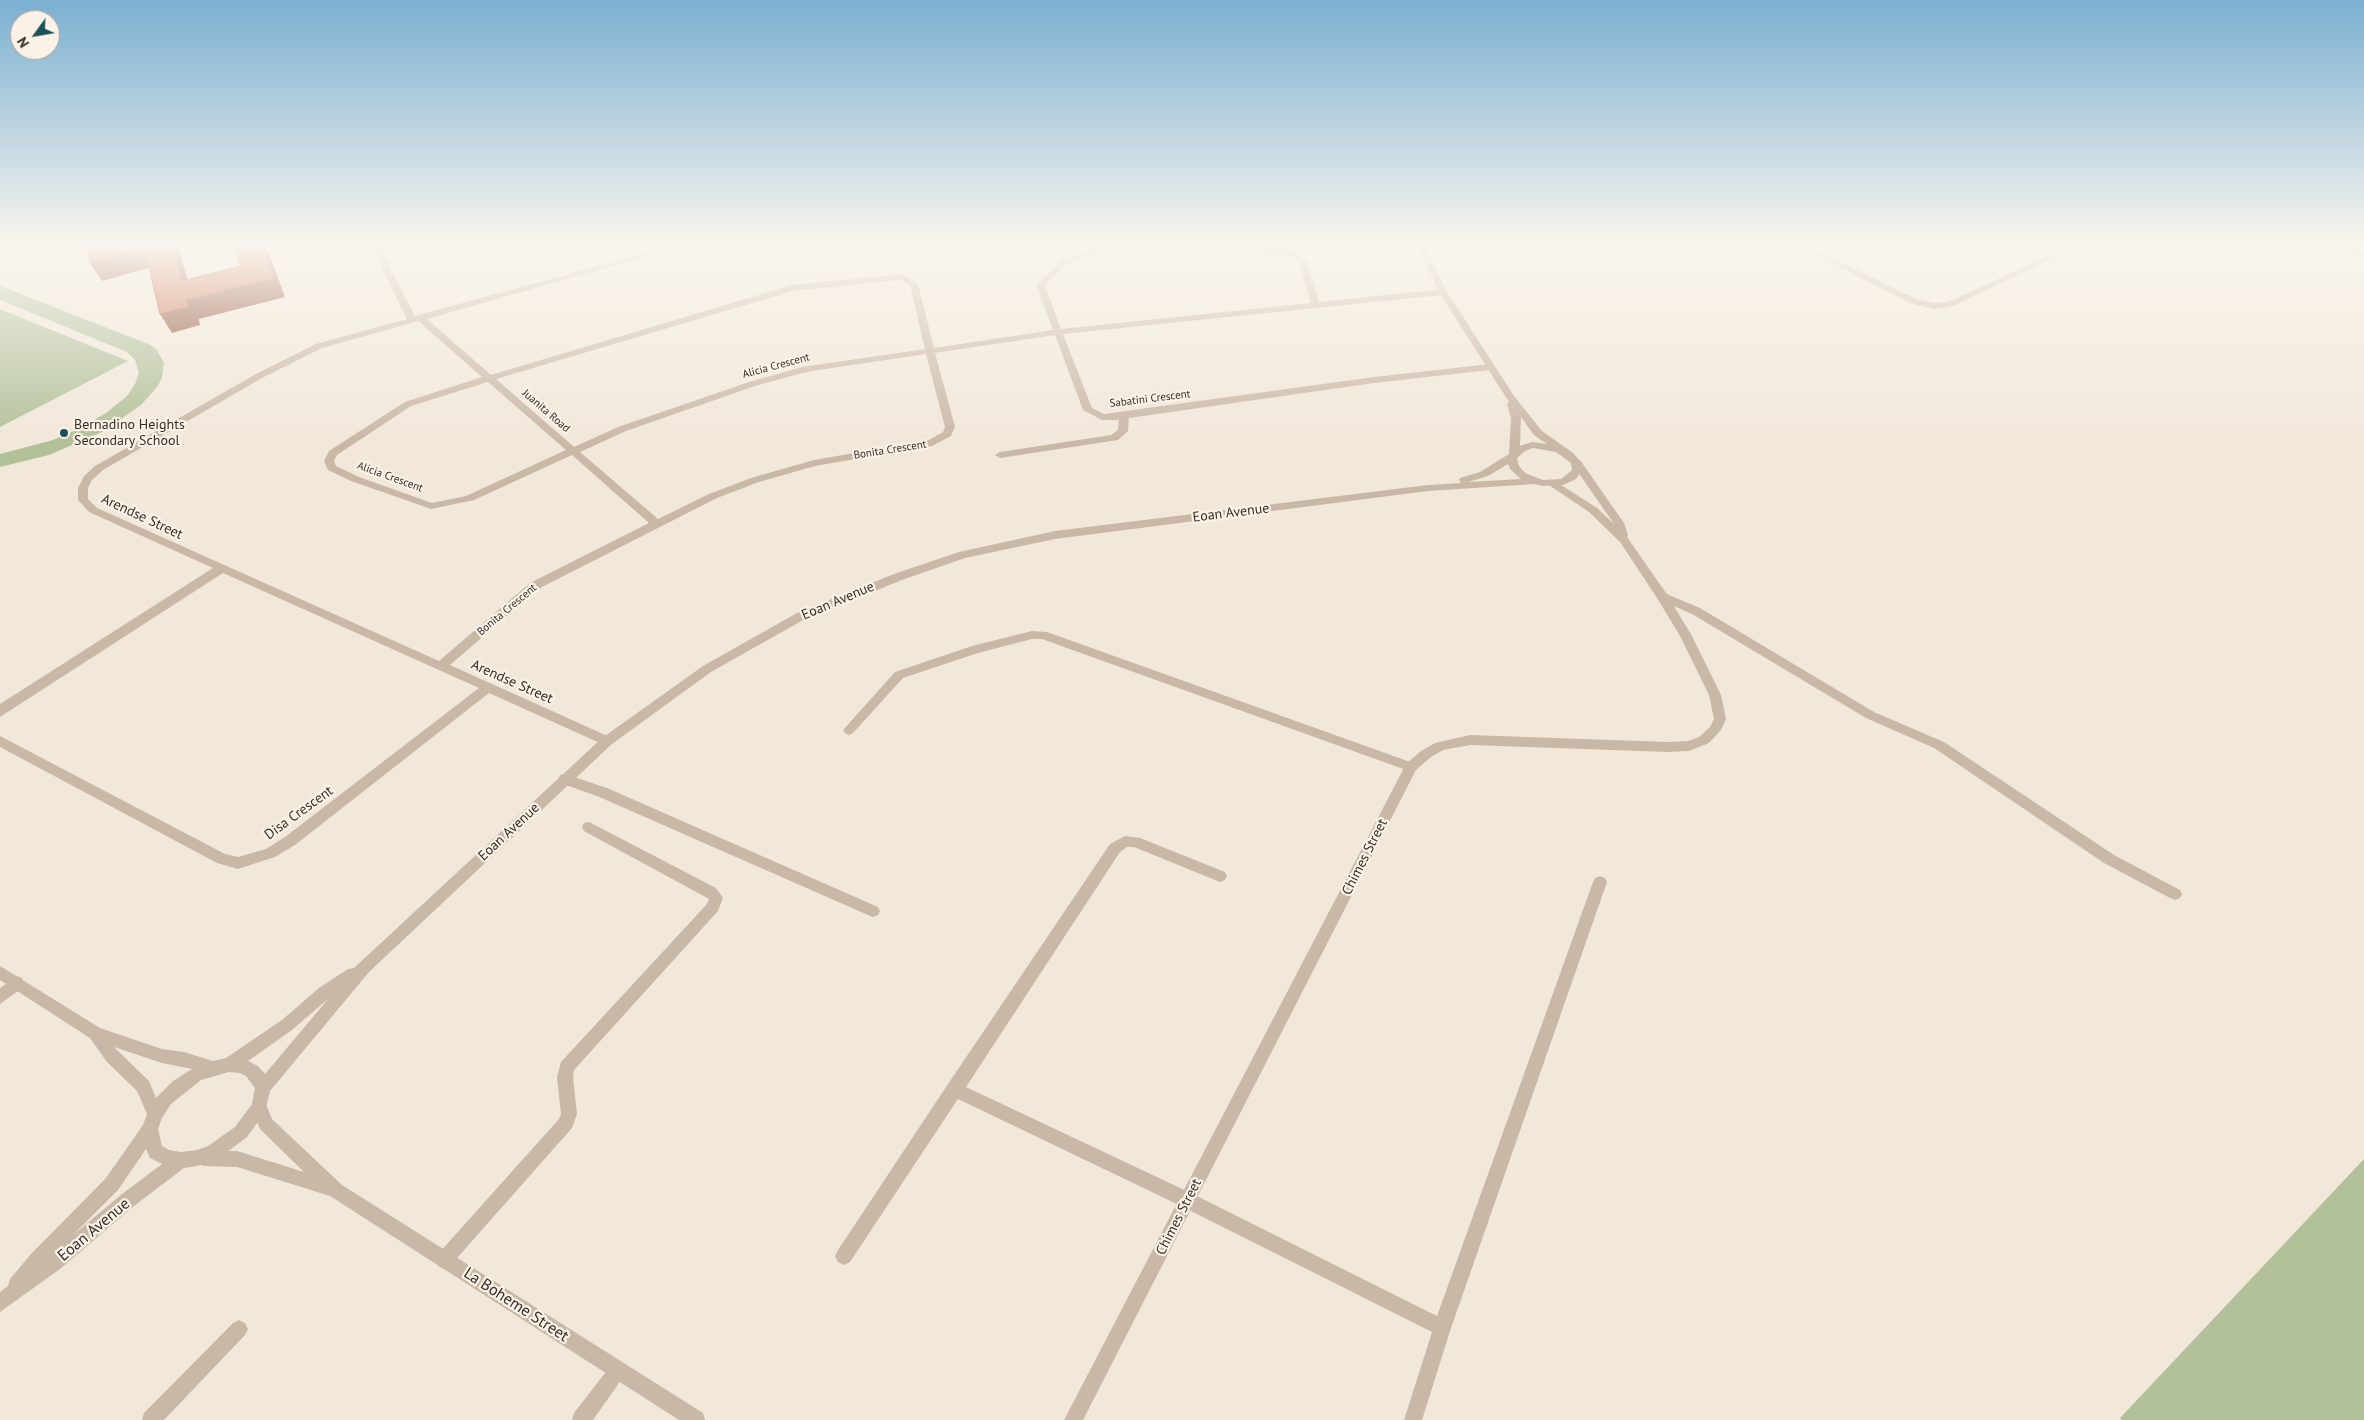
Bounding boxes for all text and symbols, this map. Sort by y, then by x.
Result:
north arrow [10,10,60,60]
text: N [13,34,33,51]
street label: Alicia Crescent [741,351,811,381]
street label: Juanita Road [519,387,573,435]
street label: Sabatini Crescent [1109,387,1191,411]
place label: Bernadino Heights Secondary School [74,417,185,450]
marker: Bernadino Heights Secondary School [58,427,70,439]
street label: Bonita Crescent [853,438,927,462]
street label: Alicia Crescent [355,459,425,495]
street label: Arendse Street [99,491,185,543]
street label: Eoan Avenue [1192,500,1270,526]
street label: Eoan Avenue [799,578,877,624]
street label: Bonita Crescent [475,581,539,639]
street label: Arendse Street [469,656,555,708]
street label: Disa Crescent [261,783,337,843]
street label: Eoan Avenue [475,800,543,864]
street label: Chimes Street [1339,816,1391,898]
street label: Chimes Street [1153,1176,1205,1258]
street label: Eoan Avenue [54,1194,134,1266]
street label: La Boheme Street [460,1264,572,1346]

